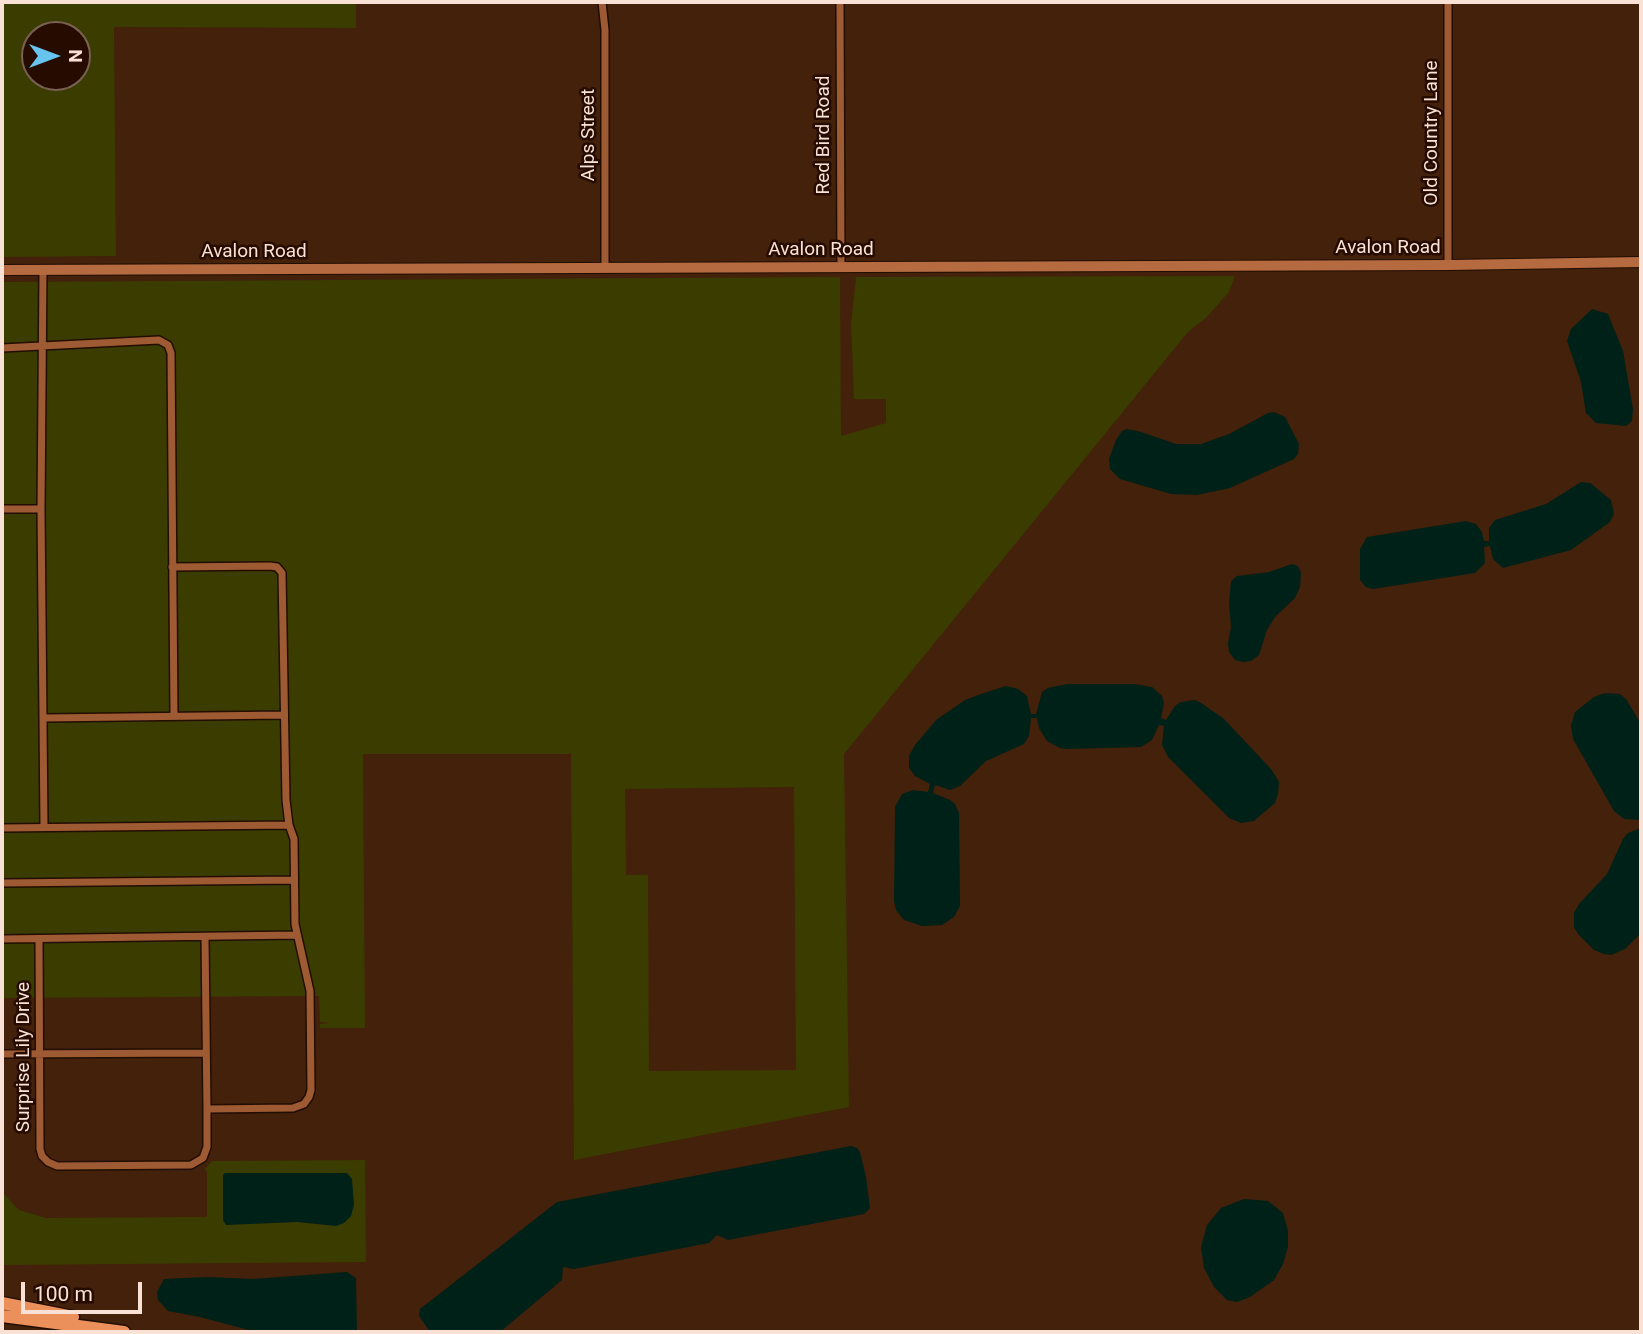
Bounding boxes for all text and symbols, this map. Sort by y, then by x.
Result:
north arrow [21,21,91,91]
text: N [64,49,87,63]
street label: Old Country Lane [1421,61,1443,205]
street label: Red Bird Road [813,76,835,194]
street label: Alps Street [578,89,600,181]
street label: Avalon Road [1335,237,1441,259]
street label: Avalon Road [768,239,874,261]
street label: Avalon Road [201,241,307,263]
street label: Surprise Lily Drive [13,982,35,1132]
scale bar [24,1268,145,1312]
text: 100 m [34,1282,93,1306]

